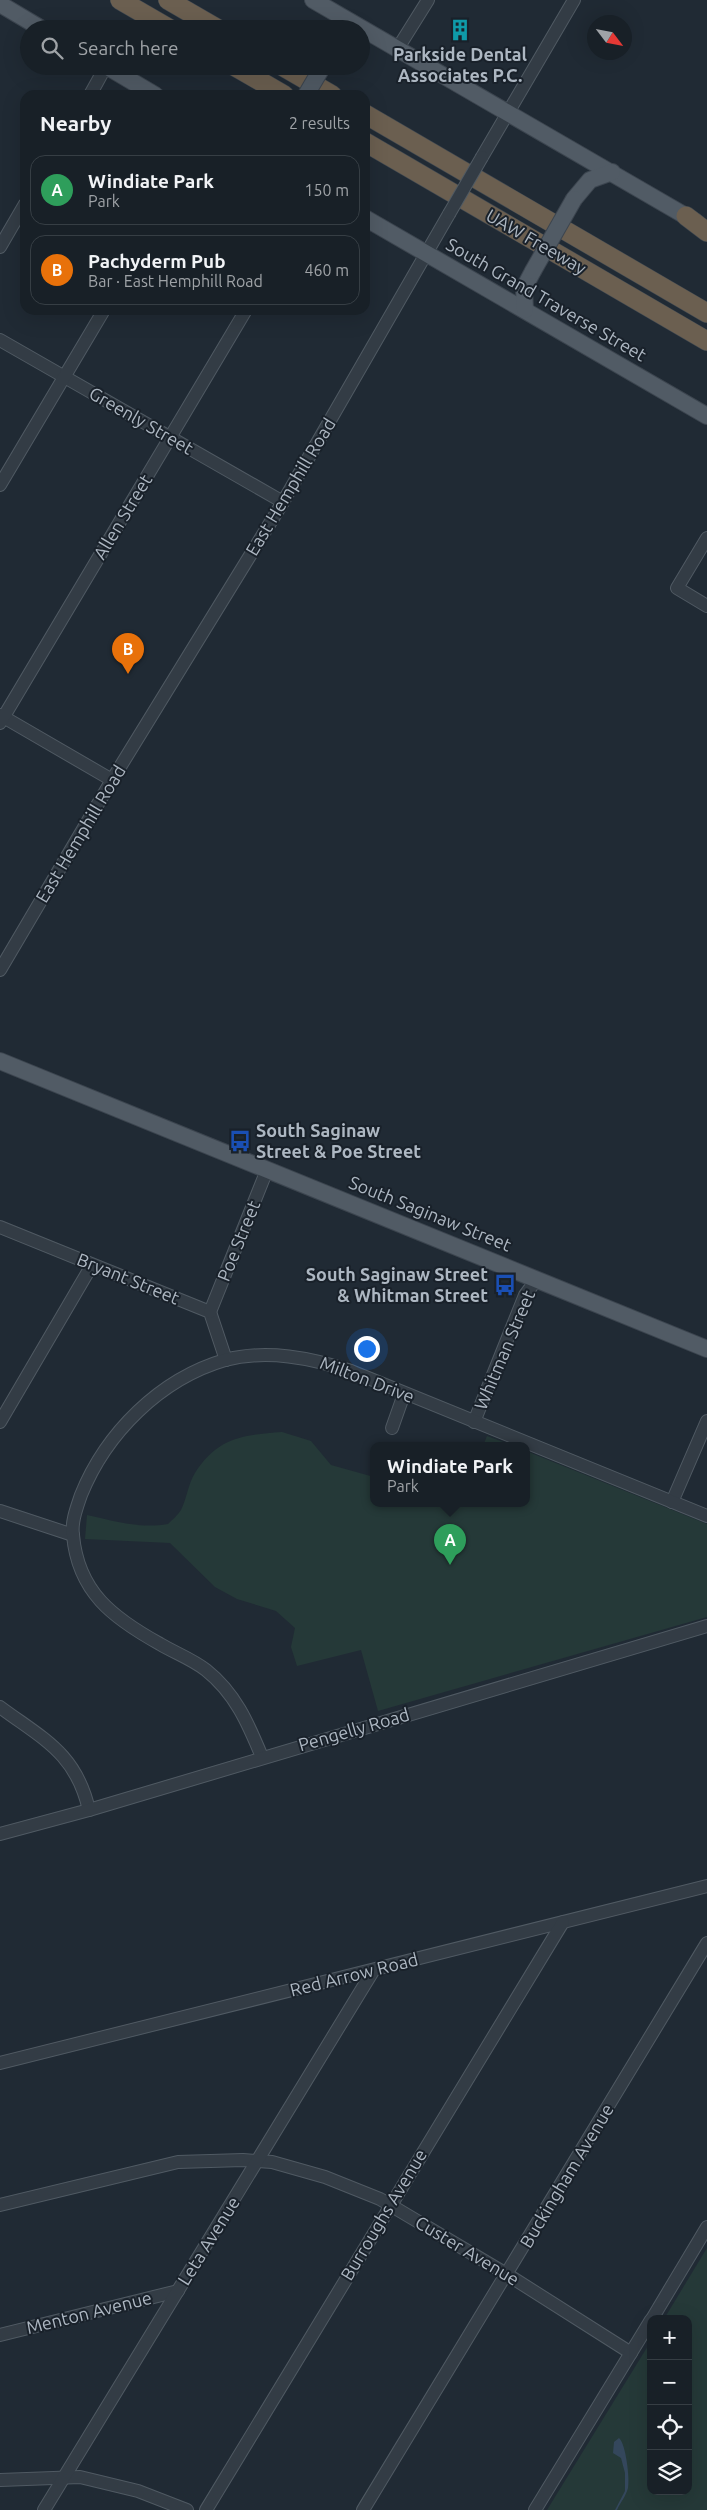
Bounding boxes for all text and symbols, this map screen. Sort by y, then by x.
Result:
north arrow [587,15,632,60]
building icon: Parkside Dental Associates P.C. [447,17,473,43]
search box [20,20,370,75]
icon: search [38,34,66,62]
text: Search here [78,37,178,59]
place label: Parkside Dental Associates P.C. [393,44,528,85]
text: Nearby [40,111,111,135]
text: 2 results [289,114,350,132]
text: Windiate Park [88,170,214,192]
text: A [51,181,63,199]
text: 150 m [304,181,349,199]
text: Park [88,192,120,210]
street label: UAW Freeway [483,204,590,278]
street label: South Grand Traverse Street [443,234,650,365]
text: Pachyderm Pub [88,250,226,272]
text: B [52,261,62,279]
text: 460 m [304,261,349,279]
text: Bar · East Hemphill Road [88,272,263,290]
street label: Greenly Street [86,382,197,458]
street label: East Hemphill Road [241,414,339,559]
street label: Allen Street [89,470,155,563]
pin: B [112,633,144,674]
street label: East Hemphill Road [31,761,129,906]
place label: South Saginaw Street & Poe Street [256,1120,421,1161]
bus stop icon: South Saginaw Street & Poe Street [227,1128,253,1154]
street label: South Saginaw Street [346,1171,514,1255]
street label: Poe Street [213,1197,263,1284]
street label: Bryant Street [74,1249,182,1308]
place label: South Saginaw Street & Whitman Street [306,1264,488,1305]
bus stop icon: South Saginaw Street & Whitman Street [492,1272,518,1298]
street label: Whitman Street [470,1287,538,1412]
your location [354,1336,380,1362]
street label: Milton Drive [317,1352,417,1406]
popup [370,1442,530,1507]
text: Windiate Park [387,1455,513,1477]
text: Park [387,1477,419,1495]
pin: A [434,1524,466,1565]
street label: Pengelly Road [296,1704,412,1754]
street label: Red Arrow Road [288,1948,420,2000]
street label: Buckingham Avenue [515,2100,617,2251]
street label: Burroughs Avenue [336,2145,430,2284]
street label: Leta Avenue [173,2193,243,2288]
street label: Custer Avenue [412,2211,523,2289]
street label: Menton Avenue [24,2287,154,2337]
map controls [647,2315,692,2495]
button: + [647,2315,692,2360]
button: − [647,2360,692,2405]
button: locate [647,2405,692,2450]
button: layers [647,2450,692,2495]

